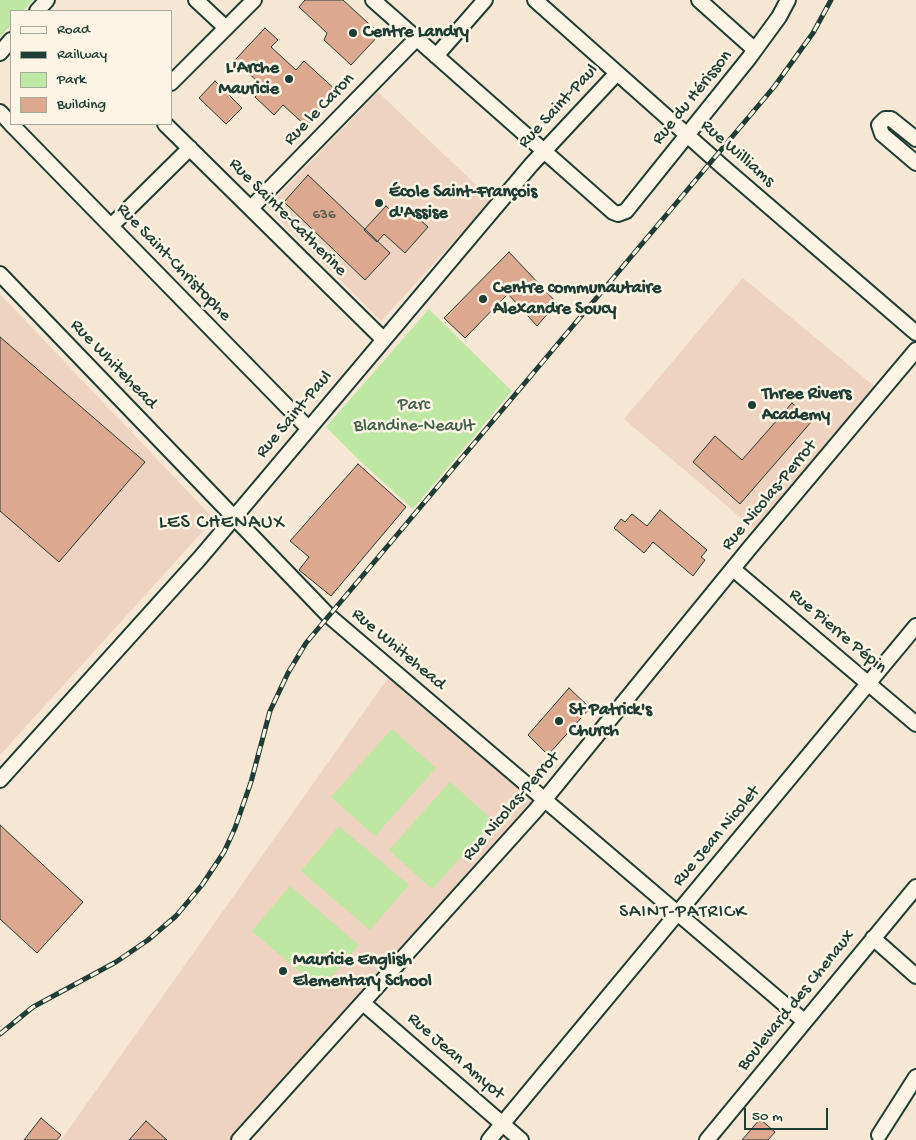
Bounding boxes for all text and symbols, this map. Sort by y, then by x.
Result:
legend [10,10,172,125]
text: Road [57,21,90,39]
place label: Centre Landry [363,22,469,44]
marker: Centre Landry [347,27,359,39]
text: Railway [57,46,107,64]
street label: Rue du Hérisson [648,46,738,150]
place label: L'Arche Mauricie [218,58,279,100]
street label: Rue Saint-Paul [514,60,604,154]
street label: Rue le Caron [280,69,360,151]
text: Park [57,71,86,89]
marker: L'Arche Mauricie [283,73,295,85]
text: Building [57,96,106,114]
street label: Rue Williams [695,116,779,192]
street label: Rue Sainte-Catherine [223,154,351,282]
place label: École Saint-François d'Assise [389,182,537,224]
marker: École Saint-François d'Assise [373,197,385,209]
street label: Rue Saint-Christophe [111,199,235,327]
house number: 636 [313,207,335,225]
place label: Centre communautaire Alexandre Soucy [493,278,661,320]
marker: Centre communautaire Alexandre Soucy [477,293,489,305]
street label: Rue Whitehead [65,316,161,414]
street label: Rue Saint-Paul [252,367,338,463]
place label: Three Rivers Academy [762,384,851,426]
park label: Parc Blandine-Neault [354,395,474,438]
marker: Three Rivers Academy [746,399,758,411]
street label: Rue Nicolas-Perrot [718,436,822,556]
district label: LES CHENAUX [157,512,287,536]
street label: Rue Pierre Pépin [784,585,890,679]
street label: Rue Whitehead [346,604,450,696]
place label: St Patrick's Church [569,700,652,742]
marker: St Patrick's Church [553,715,565,727]
street label: Rue Nicolas-Perrot [459,748,565,866]
street label: Rue Jean Nicolet [669,782,765,892]
district label: SAINT-PATRICK [618,902,748,924]
street label: Boulevard des Chenaux [733,926,861,1076]
place label: Mauricie English Elementary School [293,950,432,992]
marker: Mauricie English Elementary School [277,965,289,977]
street label: Rue Jean Amyot [402,1009,508,1105]
scale bar [746,1098,830,1130]
text: 50 m [752,1108,783,1126]

